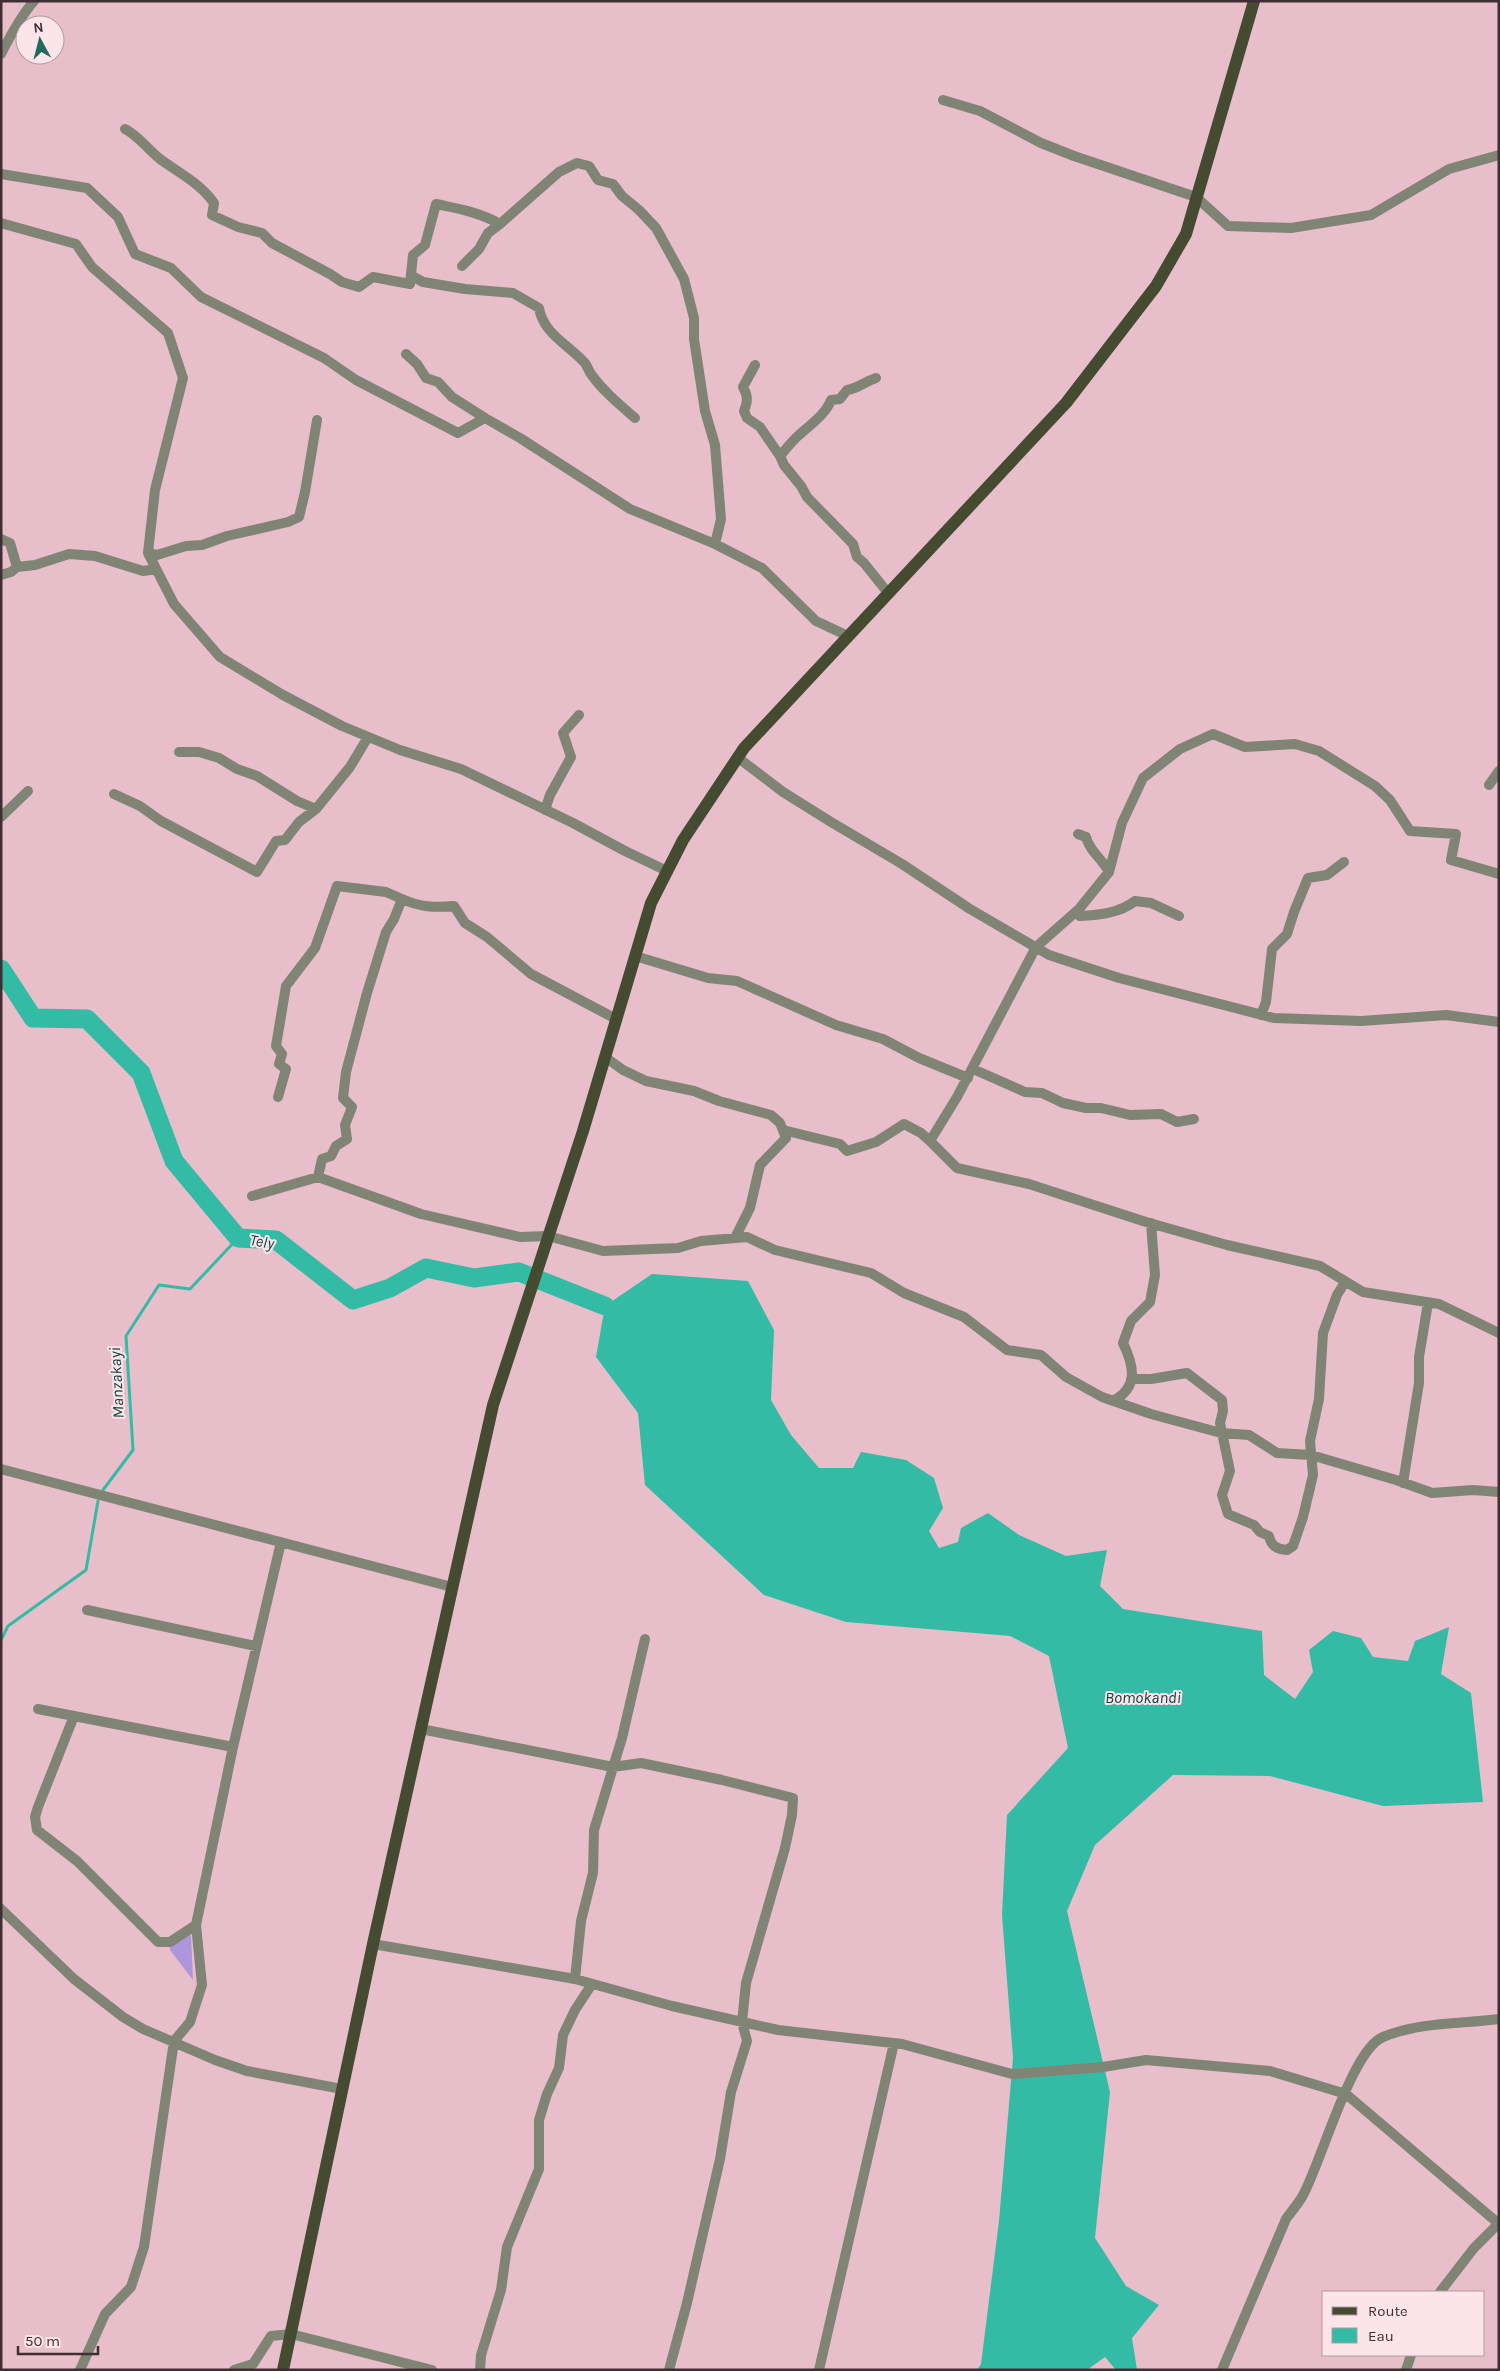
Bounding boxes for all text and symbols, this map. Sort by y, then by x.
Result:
north arrow [15,15,65,65]
text: N [32,19,44,37]
water label: Tely [248,1230,277,1253]
water label: Manzakayi [105,1347,128,1419]
water label: Bomokandi [1105,1688,1181,1707]
legend [1322,2291,1485,2356]
text: Route [1368,2302,1408,2320]
scale bar [18,2324,98,2356]
text: Eau [1368,2327,1394,2345]
text: 50 m [25,2332,60,2350]

